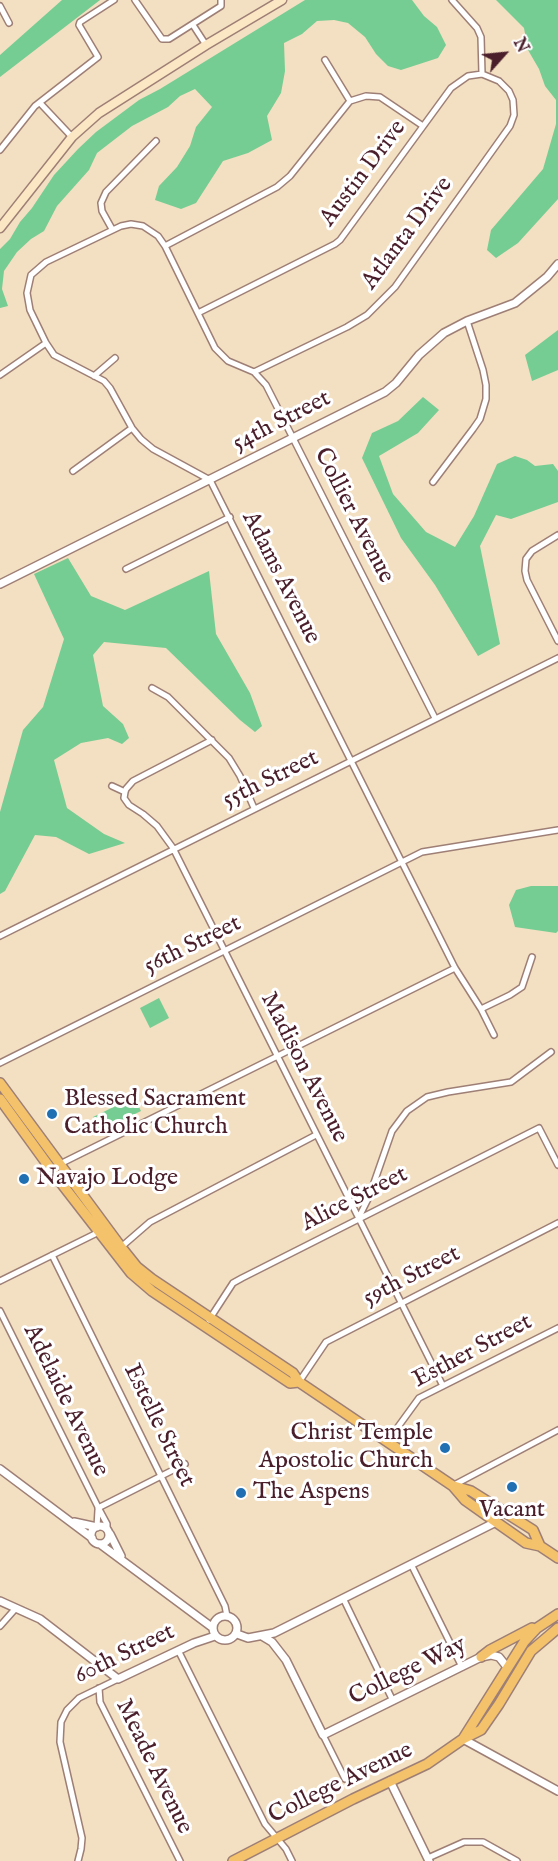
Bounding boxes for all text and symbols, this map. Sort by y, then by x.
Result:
north arrow [474,24,534,84]
text: N [508,35,532,57]
street label: Austin Drive [315,115,413,233]
street label: Atlanta Drive [356,172,460,296]
street label: 54th Street [228,385,336,459]
street label: Collier Avenue [307,444,399,588]
street label: Adams Avenue [234,507,326,649]
street label: 55th Street [218,744,324,816]
street label: 56th Street [140,910,246,982]
street label: Madison Avenue [253,988,353,1148]
place label: Blessed Sacrament Catholic Church [64,1086,246,1142]
marker: Blessed Sacrament Catholic Church [45,1107,59,1121]
street label: Alice Street [297,1161,413,1239]
place label: Navajo Lodge [36,1165,178,1193]
marker: Navajo Lodge [17,1172,31,1186]
street label: 59th Street [359,1240,465,1314]
street label: Esther Street [409,1309,537,1395]
street label: Adelaide Avenue [16,1320,114,1482]
street label: Estelle Street [116,1360,200,1492]
place label: Christ Temple Apostolic Church [259,1420,433,1476]
marker: Christ Temple Apostolic Church [438,1441,452,1455]
place label: The Aspens [253,1479,369,1507]
marker: Vacant [505,1480,519,1494]
marker: The Aspens [234,1486,248,1500]
place label: Vacant [479,1497,545,1525]
street label: 60th Street [70,1618,180,1692]
street label: College Way [345,1631,471,1713]
street label: Meade Avenue [108,1695,198,1839]
street label: College Avenue [264,1737,418,1831]

